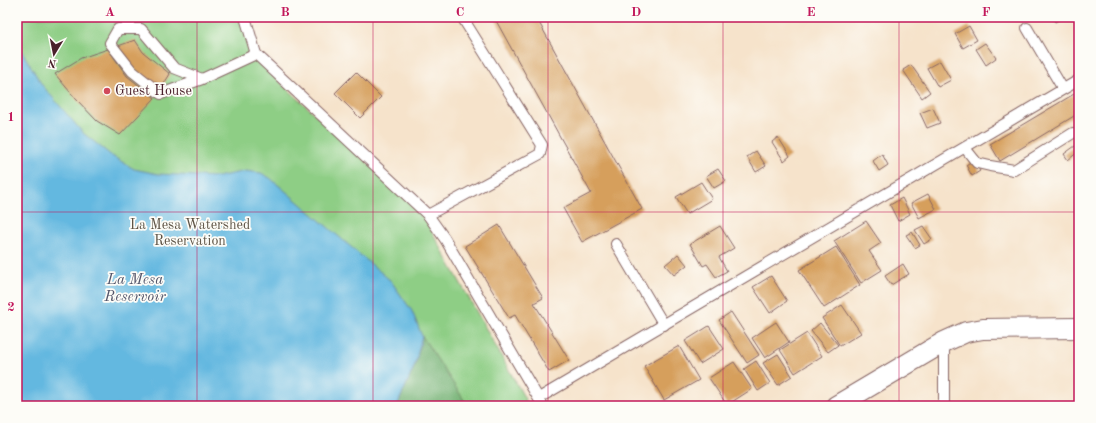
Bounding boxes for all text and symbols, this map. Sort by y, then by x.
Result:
text: A [105,6,115,19]
text: B [280,6,290,19]
text: C [456,6,464,19]
text: D [631,6,641,19]
text: E [807,6,816,19]
text: F [982,6,991,19]
north arrow [34,34,74,74]
text: N [47,56,58,69]
place label: Guest House [115,84,192,98]
marker: Guest House [102,86,112,96]
text: 1 [7,111,15,124]
park label: La Mesa Watershed Reservation [130,218,250,248]
water label: La Mesa Reservoir [103,273,166,305]
text: 2 [7,301,15,314]

